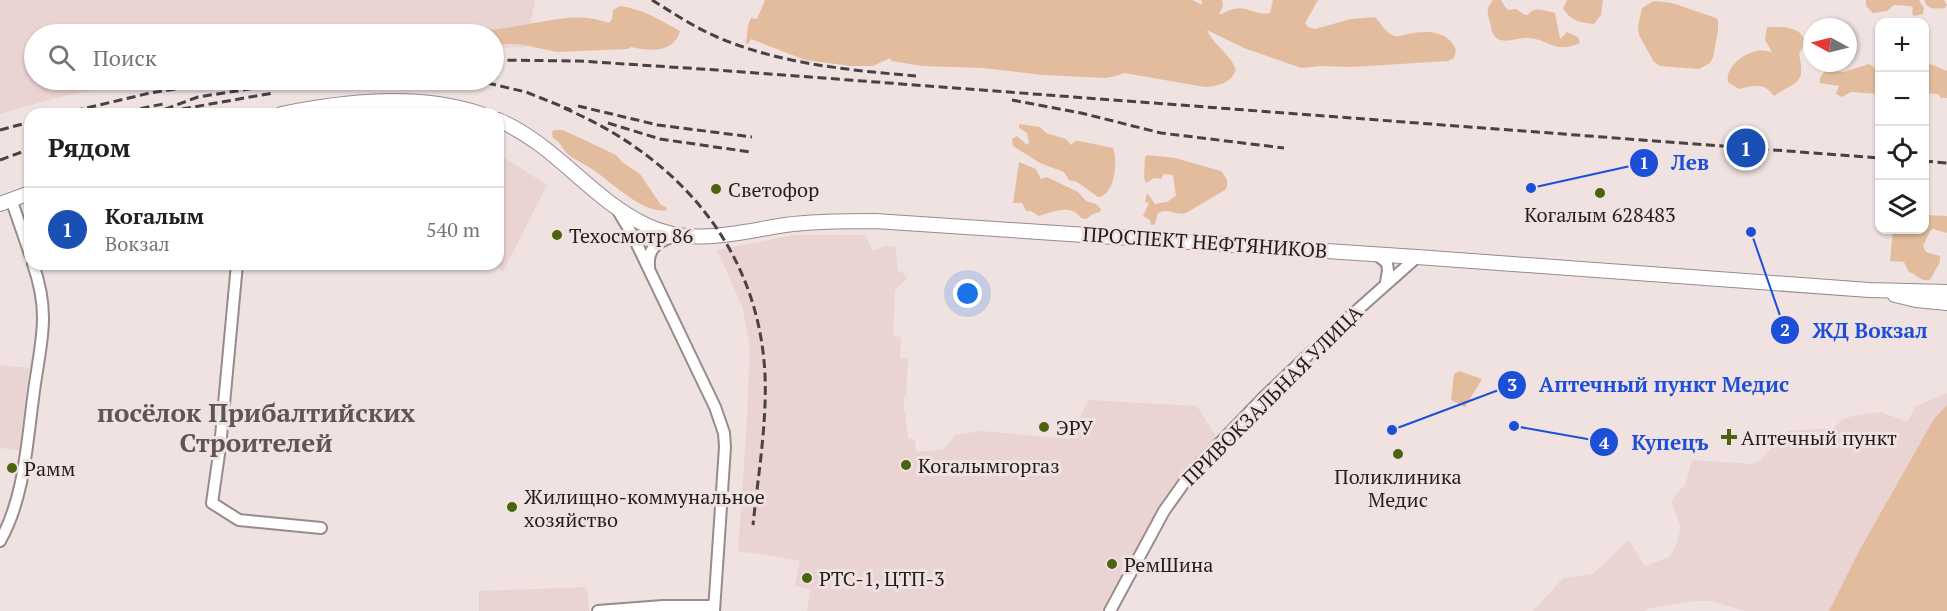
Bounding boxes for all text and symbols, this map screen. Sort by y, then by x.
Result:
north arrow [1803,18,1857,72]
map controls [1875,18,1929,234]
button: + [1875,18,1929,72]
search box [24,24,504,90]
icon: search [45,41,78,74]
text: Поиск [93,43,157,72]
button: − [1875,72,1929,126]
pin: 1 [1726,126,1766,170]
button: locate [1875,126,1929,180]
text: Рядом [48,130,131,164]
callout: Лев [1629,143,1721,182]
text: Лев [1670,148,1709,176]
text: 1 [1639,150,1649,174]
place label: Светофор [728,176,819,203]
button: layers [1875,180,1929,234]
marker: Светофор [709,182,723,196]
marker: Когалым 628483 [1593,186,1607,200]
text: Когалым [105,201,204,230]
place label: Когалым 628483 [1524,201,1676,228]
text: 1 [62,216,73,243]
text: 540 m [426,216,480,243]
street label: ПРОСПЕКТ НЕФТЯНИКОВ [1082,220,1328,264]
place label: Техосмотр 86 [569,222,693,249]
marker: Техосмотр 86 [550,228,564,242]
text: Вокзал [105,230,170,257]
your location [953,279,982,308]
street label: ПРИВОКЗАЛЬНАЯ УЛИЦА [1176,299,1368,491]
callout: ЖД Вокзал [1770,311,1939,350]
text: ЖД Вокзал [1812,316,1928,344]
text: 2 [1780,317,1790,341]
callout: Аптечный пункт Медис [1497,365,1801,404]
text: Аптечный пункт Медис [1539,370,1789,398]
text: 3 [1507,372,1517,396]
district label: посёлок Прибалтийских Строителей [97,395,416,459]
place label: ЭРУ [1056,414,1094,441]
marker: ЭРУ [1037,420,1051,434]
callout: Купецъ [1589,423,1720,462]
place label: Аптечный пункт [1741,424,1897,451]
text: Купецъ [1631,428,1709,456]
text: 4 [1599,430,1610,454]
marker: Аптечный пункт [1722,430,1736,444]
marker: Поликлиника Медис [1391,447,1405,461]
place label: Когалымгоргаз [918,452,1060,479]
place label: Рамм [24,455,76,482]
marker: Когалымгоргаз [899,458,913,472]
marker: Рамм [5,461,19,475]
place label: Поликлиника Медис [1334,463,1462,513]
place label: Жилищно-коммунальное хозяйство [524,483,765,533]
marker: Жилищно-коммунальное хозяйство [505,500,519,514]
place label: РемШина [1124,551,1213,578]
marker: РемШина [1105,557,1119,571]
place label: РТС-1, ЦТП-3 [819,565,945,592]
marker: РТС-1, ЦТП-3 [800,571,814,585]

